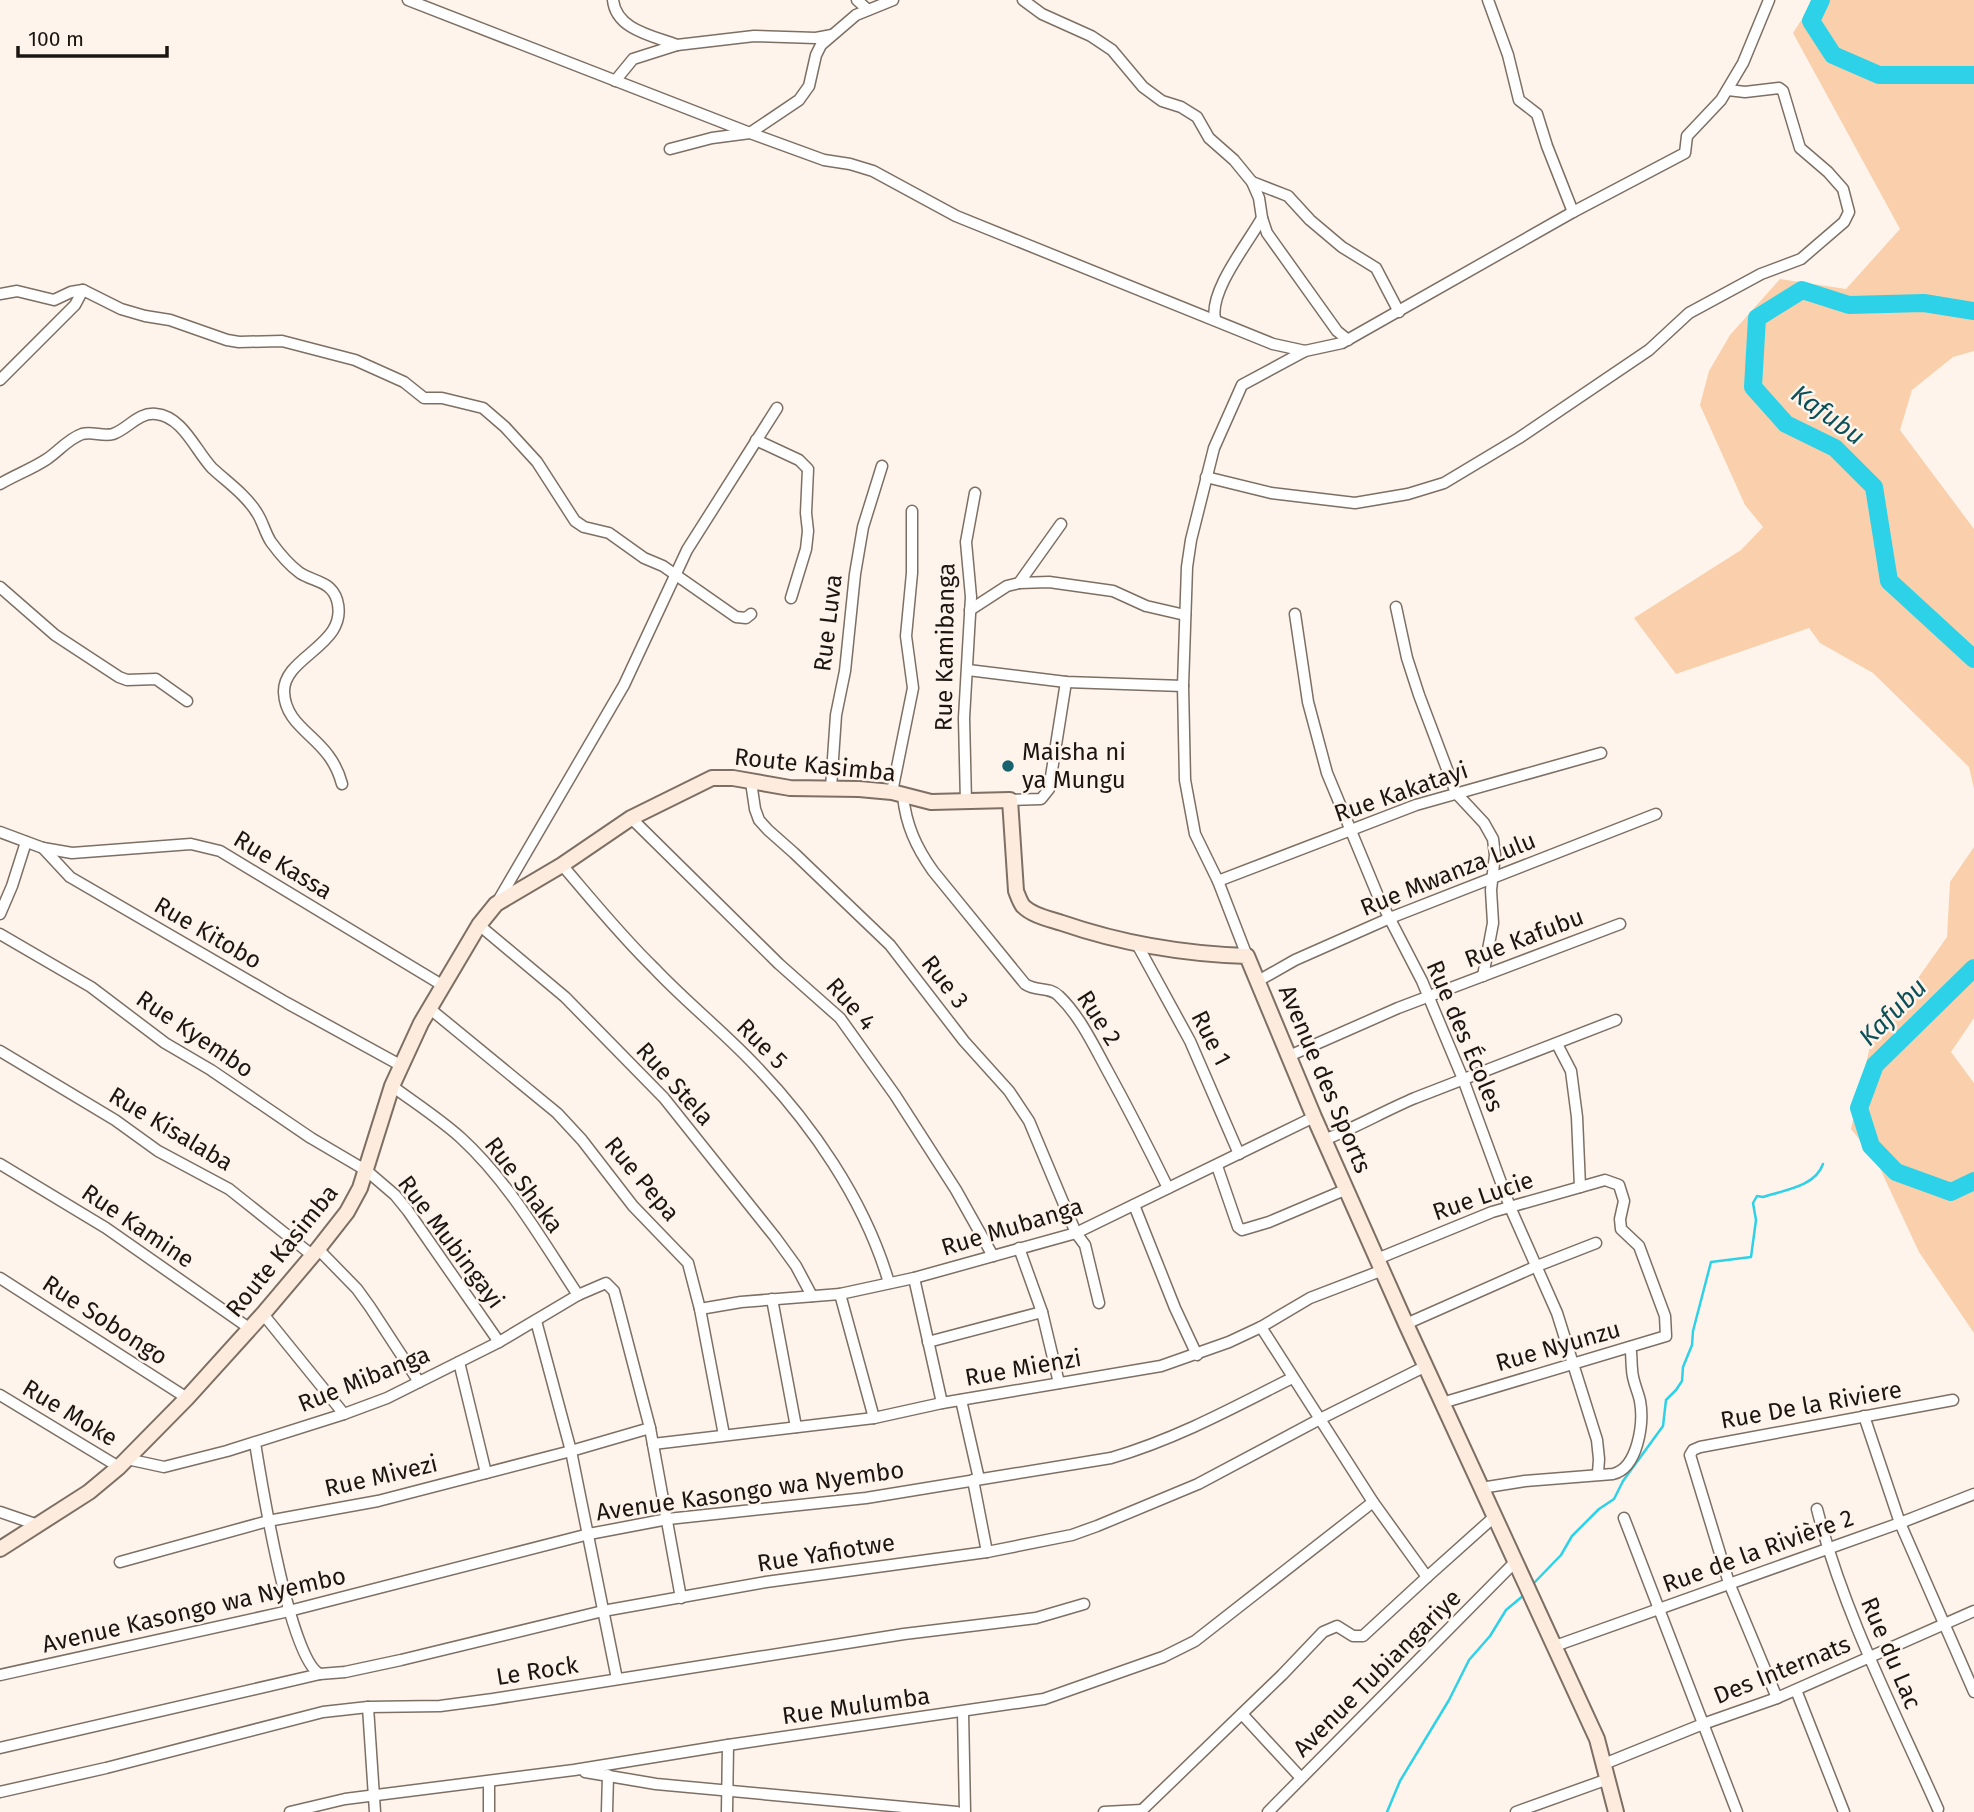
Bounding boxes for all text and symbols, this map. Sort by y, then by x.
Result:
scale bar [18,14,166,58]
text: 100 m [28,26,84,52]
water label: Kafubu [1785,378,1871,452]
street label: Rue Kamibanga [930,563,960,731]
street label: Rue Luva [808,573,848,673]
place label: Maisha ni ya Mungu [1022,738,1126,794]
street label: Route Kasimba [733,743,897,787]
street label: Rue Kakatayi [1330,756,1472,828]
marker: Maisha ni ya Mungu [1000,758,1016,774]
street label: Rue Kassa [229,825,337,905]
street label: Rue Mwanza Lulu [1356,826,1540,922]
street label: Rue Kitobo [149,891,267,975]
street label: Rue Kafubu [1461,902,1587,974]
street label: Rue 3 [916,950,974,1014]
street label: Rue des Écoles [1421,956,1510,1116]
street label: Rue 4 [820,972,882,1036]
water label: Kafubu [1853,972,1933,1052]
street label: Avenue des Sports [1273,981,1377,1177]
street label: Rue Kyembo [131,985,259,1083]
street label: Rue 2 [1071,985,1127,1051]
street label: Rue 1 [1185,1006,1237,1070]
street label: Rue 5 [731,1013,793,1075]
street label: Rue Stela [630,1037,720,1131]
street label: Rue Kisalaba [104,1081,238,1177]
street label: Rue Shaka [479,1131,569,1239]
street label: Rue Pepa [599,1131,685,1227]
street label: Rue Lucie [1429,1166,1537,1226]
street label: Rue Mubingayi [392,1170,510,1314]
street label: Rue Kamine [77,1178,199,1274]
street label: Route Kasimba [220,1179,344,1323]
street label: Rue Mubanga [938,1192,1086,1262]
street label: Rue Sobongo [37,1269,173,1371]
street label: Rue Nyunzu [1492,1315,1624,1377]
street label: Rue Mibanga [294,1340,434,1418]
street label: Rue Mienzi [963,1344,1083,1392]
street label: Rue Moke [17,1374,123,1452]
street label: Rue De la Riviere [1718,1375,1904,1435]
street label: Rue Mivezi [322,1449,440,1503]
street label: Avenue Kasongo wa Nyembo [594,1456,906,1526]
street label: Rue de la Rivière 2 [1659,1503,1857,1599]
street label: Rue Yafiotwe [755,1528,897,1578]
street label: Avenue Kasongo wa Nyembo [39,1561,349,1659]
street label: Avenue Tubiangariye [1287,1583,1467,1763]
street label: Rue du Lac [1855,1593,1927,1713]
street label: Des Internats [1710,1630,1854,1710]
street label: Le Rock [494,1651,581,1691]
street label: Rue Mulumba [780,1682,932,1730]

